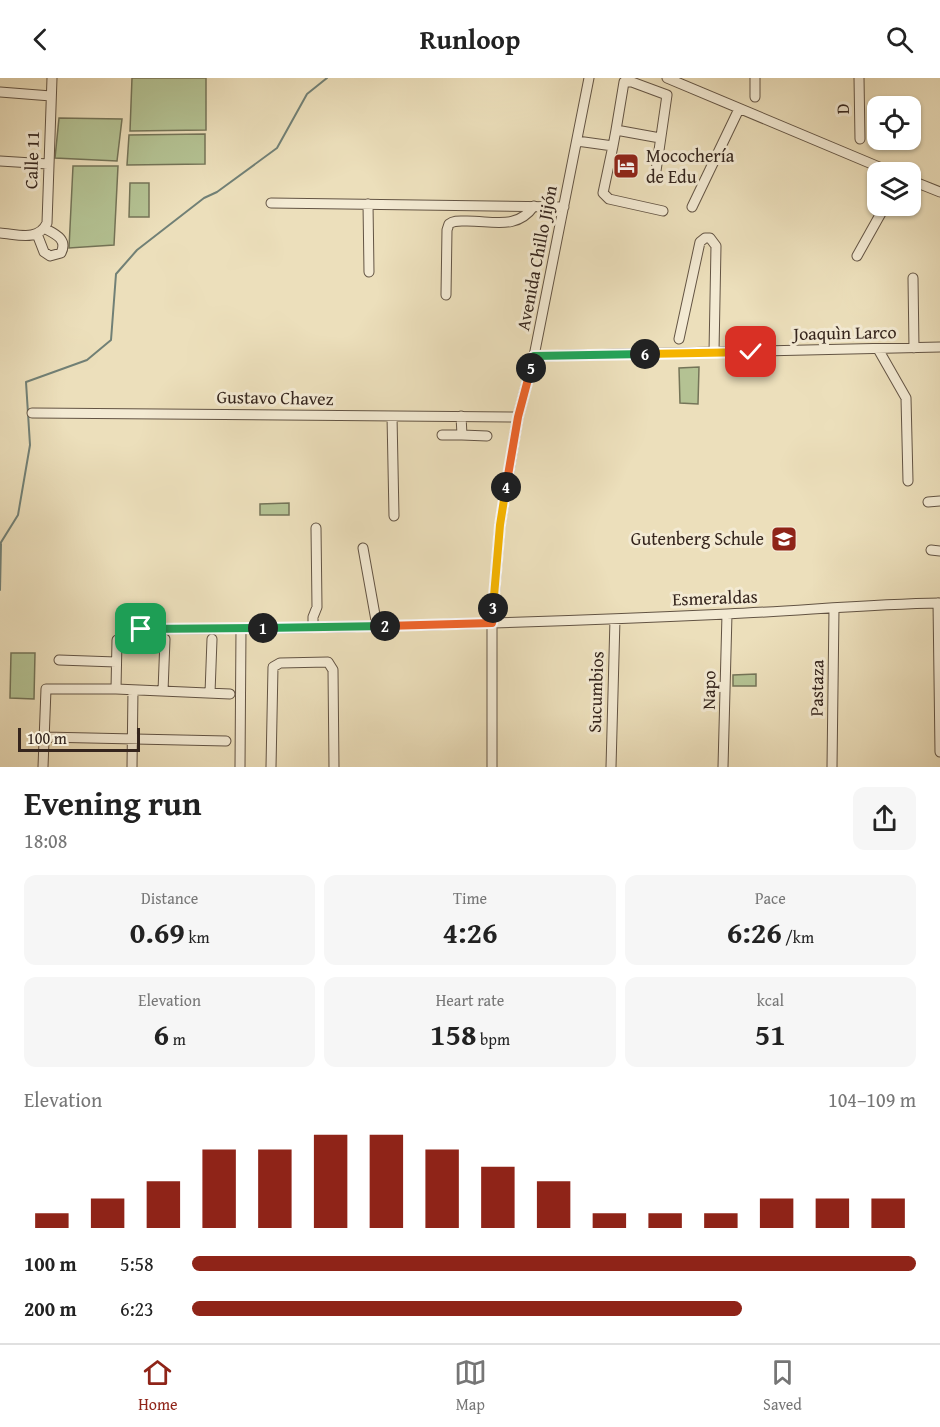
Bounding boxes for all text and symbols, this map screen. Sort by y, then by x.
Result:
text: Runloop [420,19,520,59]
icon: back [24,23,57,56]
icon: search [883,23,916,56]
map controls [867,96,921,216]
button: locate [867,96,921,150]
street label: D [829,103,856,115]
street label: Calle 11 [17,130,46,190]
place label: Mocochería de Edu [646,142,735,190]
hotel icon: Mocochería de Edu [611,151,641,181]
button: layers [867,162,921,216]
street label: Avenida Chillo Jijón [509,183,564,333]
street label: Joaquìn Larco [791,318,897,347]
pin [725,326,776,377]
icon: check [734,335,767,368]
pin: 6 [630,339,660,369]
text: 6 [641,342,649,366]
pin: 5 [516,353,546,383]
text: 5 [527,356,535,380]
street label: Gustavo Chavez [216,383,334,412]
pin: 4 [491,472,521,502]
text: 4 [502,475,510,499]
school or university icon: Gutenberg Schule [769,524,799,554]
place label: Gutenberg Schule [631,525,764,552]
street label: Esmeraldas [672,583,758,612]
pin: 3 [478,593,508,623]
text: 3 [489,596,497,620]
pin [115,603,166,654]
pin: 2 [370,611,400,641]
icon: arrive [124,612,157,645]
pin: 1 [248,613,278,643]
text: 2 [381,614,389,638]
text: 1 [259,616,267,640]
street label: Sucumbios [581,651,610,733]
street label: Pastaza [803,659,831,717]
street label: Napo [695,670,722,710]
scale bar [18,725,140,752]
text: 100 m [27,726,67,750]
text: Evening run [24,779,201,827]
button: share [853,787,916,850]
text: 18:08 [24,826,67,855]
text: Distance [141,886,198,910]
text: Time [453,886,487,910]
text: Pace [755,886,786,910]
text: 0.69 [130,910,185,954]
text: 4:26 [442,910,498,954]
text: 6:26 [727,910,782,954]
text: km [185,925,210,949]
text: /km [782,925,814,949]
text: Elevation [138,988,201,1012]
text: Heart rate [436,988,504,1012]
text: kcal [757,988,784,1012]
text: 6 [154,1012,169,1056]
text: 158 [430,1012,477,1056]
text: 51 [755,1012,786,1056]
text: m [169,1027,186,1051]
text: bpm [477,1027,510,1051]
text: Elevation [24,1085,102,1114]
text: 104–109 m [828,1085,916,1114]
text: 100 m [24,1249,77,1278]
text: 5:58 [120,1249,154,1278]
text: 200 m [24,1294,77,1323]
text: 6:23 [120,1294,154,1323]
tab: Home [138,1356,178,1416]
tab: Map [454,1356,487,1416]
tab: Saved [763,1356,802,1416]

